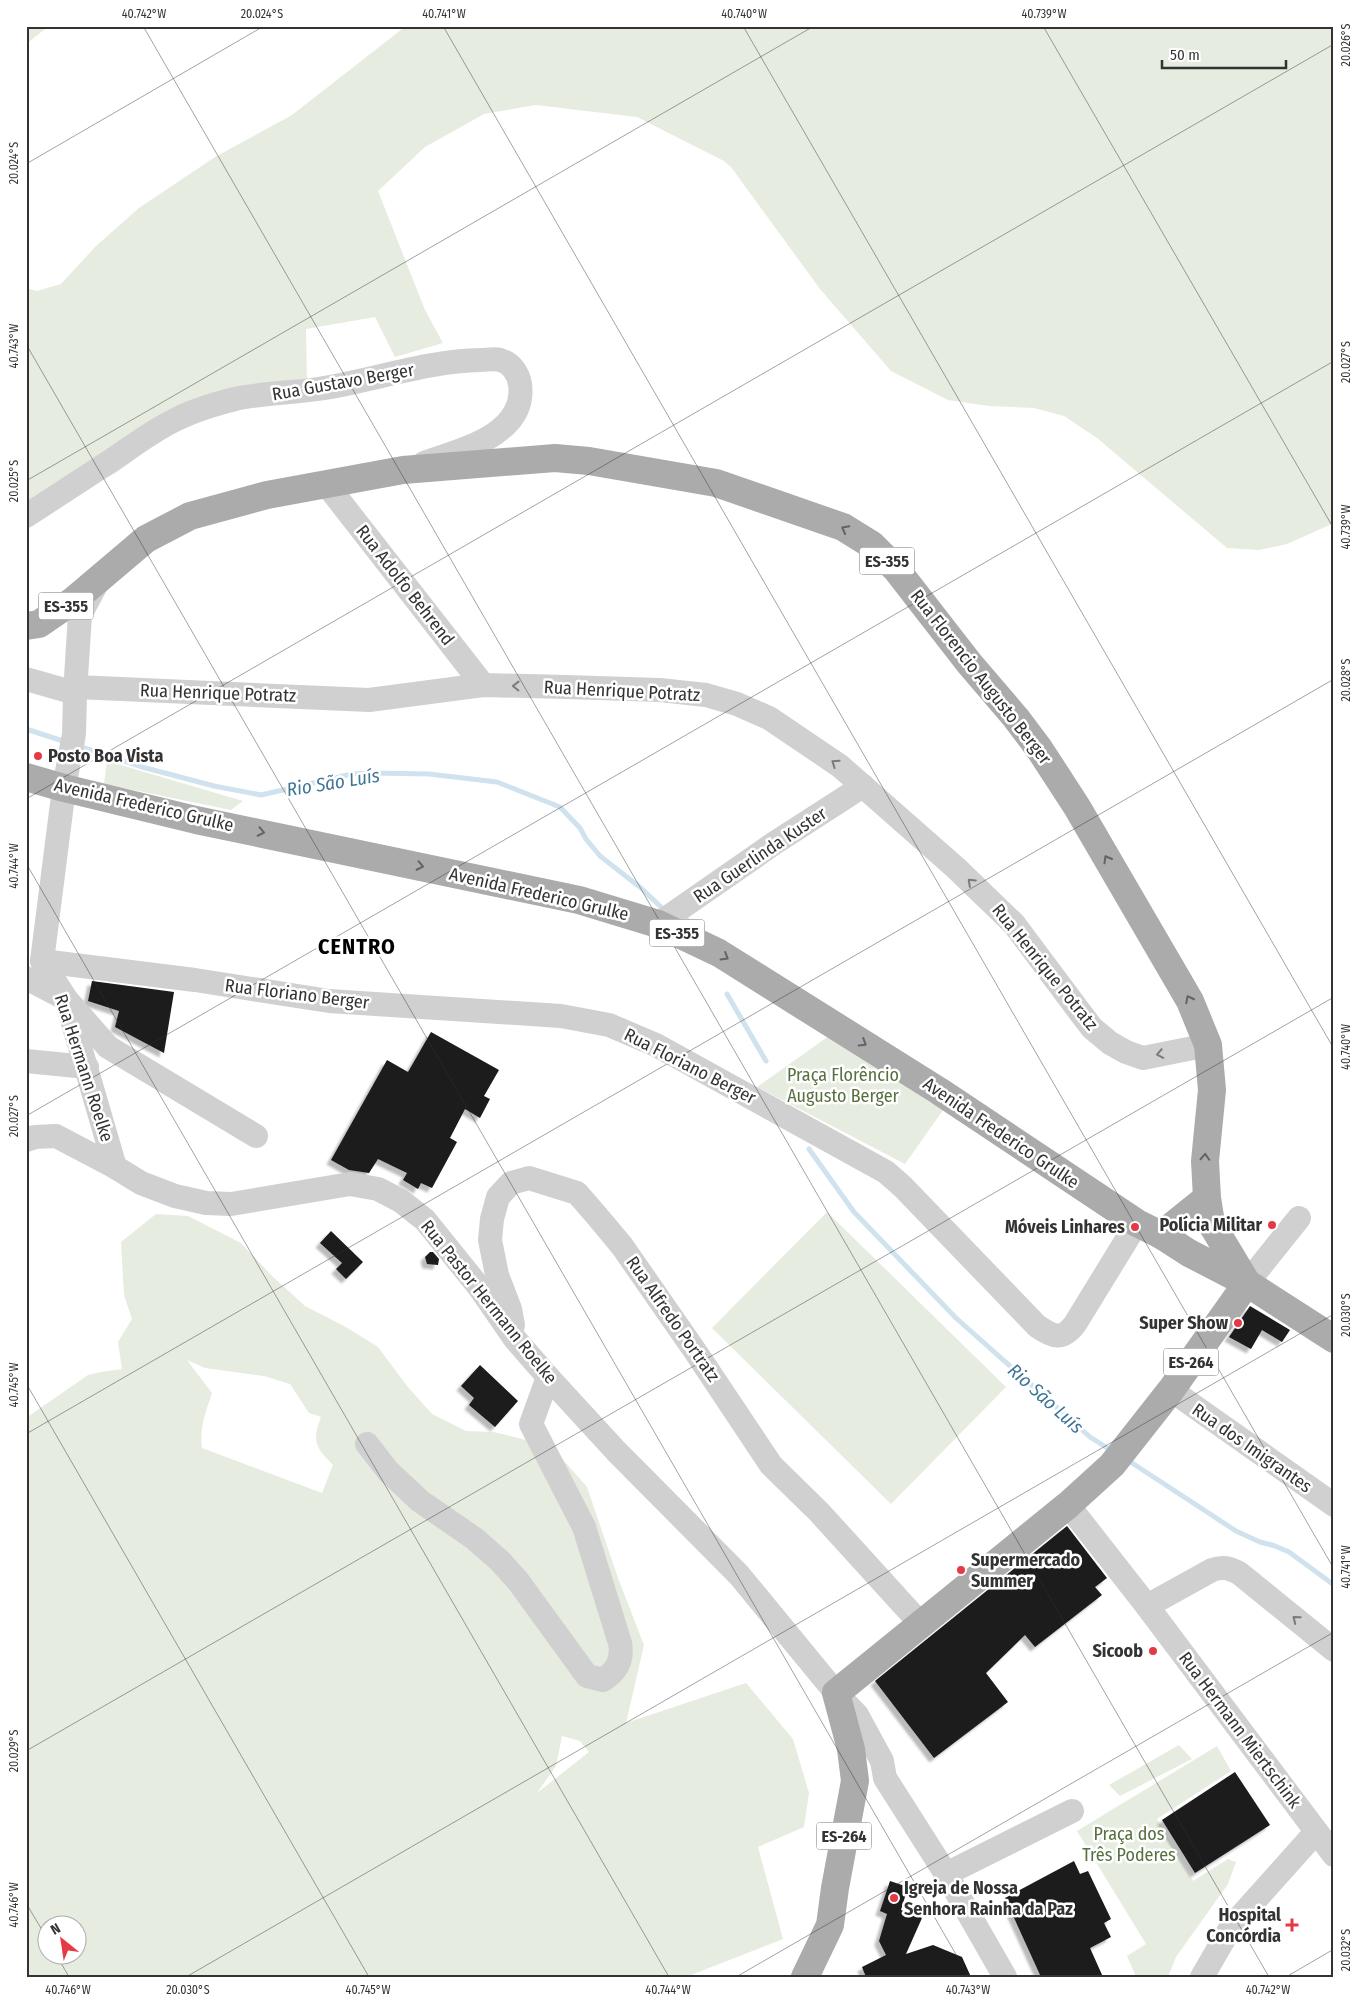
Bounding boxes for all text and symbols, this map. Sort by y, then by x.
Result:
text: 40.742°W [122,7,166,21]
text: 20.024°S [241,7,283,21]
text: 40.741°W [422,7,466,21]
text: 40.740°W [721,7,767,21]
text: 40.739°W [1021,7,1067,21]
text: 20.026°S [1339,24,1353,66]
scale bar [1162,38,1286,70]
text: 50 m [1170,46,1200,64]
text: 20.024°S [7,142,21,184]
text: 40.743°W [7,324,21,368]
text: 20.027°S [1339,341,1353,383]
street label: Rua Gustavo Berger [270,359,416,405]
text: 20.025°S [7,460,21,502]
text: 40.739°W [1339,504,1353,550]
street label: Rua Adolfo Behrend [351,520,459,650]
one-way arrow [841,525,850,535]
road number: ES-355 [860,548,914,574]
street label: Rua Florencio Augusto Berger [906,585,1057,769]
road number: ES-355 [38,592,94,620]
text: 20.028°S [1339,658,1353,701]
street label: Rua Henrique Potratz [543,676,701,706]
street label: Rua Henrique Potratz [139,679,297,707]
one-way arrow [512,681,520,691]
place label: Posto Boa Vista [48,745,163,767]
marker: Posto Boa Vista [32,750,44,762]
one-way arrow [832,760,841,769]
water label: Rio São Luís [285,764,381,801]
street label: Avenida Frederico Grulke [52,774,236,836]
street label: Rua Guerlinda Kuster [689,802,831,908]
one-way arrow [256,827,265,837]
text: 40.744°W [7,843,21,889]
one-way arrow [1103,855,1113,864]
one-way arrow [415,860,424,871]
street label: Avenida Frederico Grulke [447,863,631,925]
one-way arrow [967,879,976,888]
street label: Rua Henrique Potratz [987,899,1103,1035]
road number: ES-355 [650,920,704,946]
district label: CENTRO [318,933,396,960]
one-way arrow [719,951,728,961]
street label: Rua Floriano Berger [224,974,371,1014]
street label: Rua Hermann Roelke [50,991,118,1145]
one-way arrow [1185,995,1195,1004]
street label: Rua Floriano Berger [620,1023,760,1109]
text: 40.740°W [1339,1024,1353,1070]
one-way arrow [857,1037,866,1047]
one-way arrow [1156,1049,1164,1059]
park label: Praça Florêncio Augusto Berger [787,1064,900,1107]
street label: Avenida Frederico Grulke [919,1073,1083,1193]
text: 20.027°S [7,1095,21,1137]
one-way arrow [1200,1153,1211,1161]
place label: Polícia Militar [1159,1214,1262,1236]
street label: Rua Pastor Hermann Roelke [416,1216,562,1388]
place label: Móveis Linhares [1005,1216,1125,1238]
marker: Polícia Militar [1266,1219,1278,1231]
marker: Móveis Linhares [1129,1221,1141,1233]
street label: Rua Alfredo Portratz [622,1252,724,1386]
text: 20.030°S [1339,1293,1353,1337]
place label: Super Show [1139,1312,1229,1334]
marker: Super Show [1232,1317,1244,1329]
road number: ES-264 [1164,1348,1218,1375]
water label: Rio São Luís [1003,1358,1088,1438]
text: 40.745°W [7,1363,21,1407]
street label: Rua dos Imigrantes [1188,1399,1316,1498]
text: 40.741°W [1339,1545,1353,1589]
place label: Supermercado Summer [971,1549,1081,1592]
marker: Supermercado Summer [955,1564,967,1576]
one-way arrow [1293,1617,1302,1625]
place label: Sicoob [1093,1640,1143,1662]
marker: Sicoob [1147,1645,1159,1657]
street label: Rua Hermann Miertschink [1174,1648,1306,1813]
text: 20.029°S [7,1730,21,1772]
road number: ES-264 [816,1822,872,1850]
park label: Praça dos Três Poderes [1082,1823,1176,1866]
place label: Igreja de Nossa Senhora Rainha da Paz [904,1877,1073,1920]
text: 40.746°W [7,1882,21,1928]
marker: Igreja de Nossa Senhora Rainha da Paz [888,1892,900,1904]
place label: Hospital Concórdia [1206,1904,1281,1947]
north arrow [38,1916,88,1966]
marker: Hospital Concórdia [1285,1918,1299,1932]
text: N [48,1920,64,1939]
text: 20.032°S [1339,1929,1353,1971]
text: 40.746°W [45,1983,91,1997]
text: 20.030°S [166,1983,210,1997]
text: 40.745°W [346,1983,390,1997]
text: 40.744°W [645,1983,691,1997]
text: 40.743°W [946,1983,990,1997]
text: 40.742°W [1246,1983,1290,1997]

